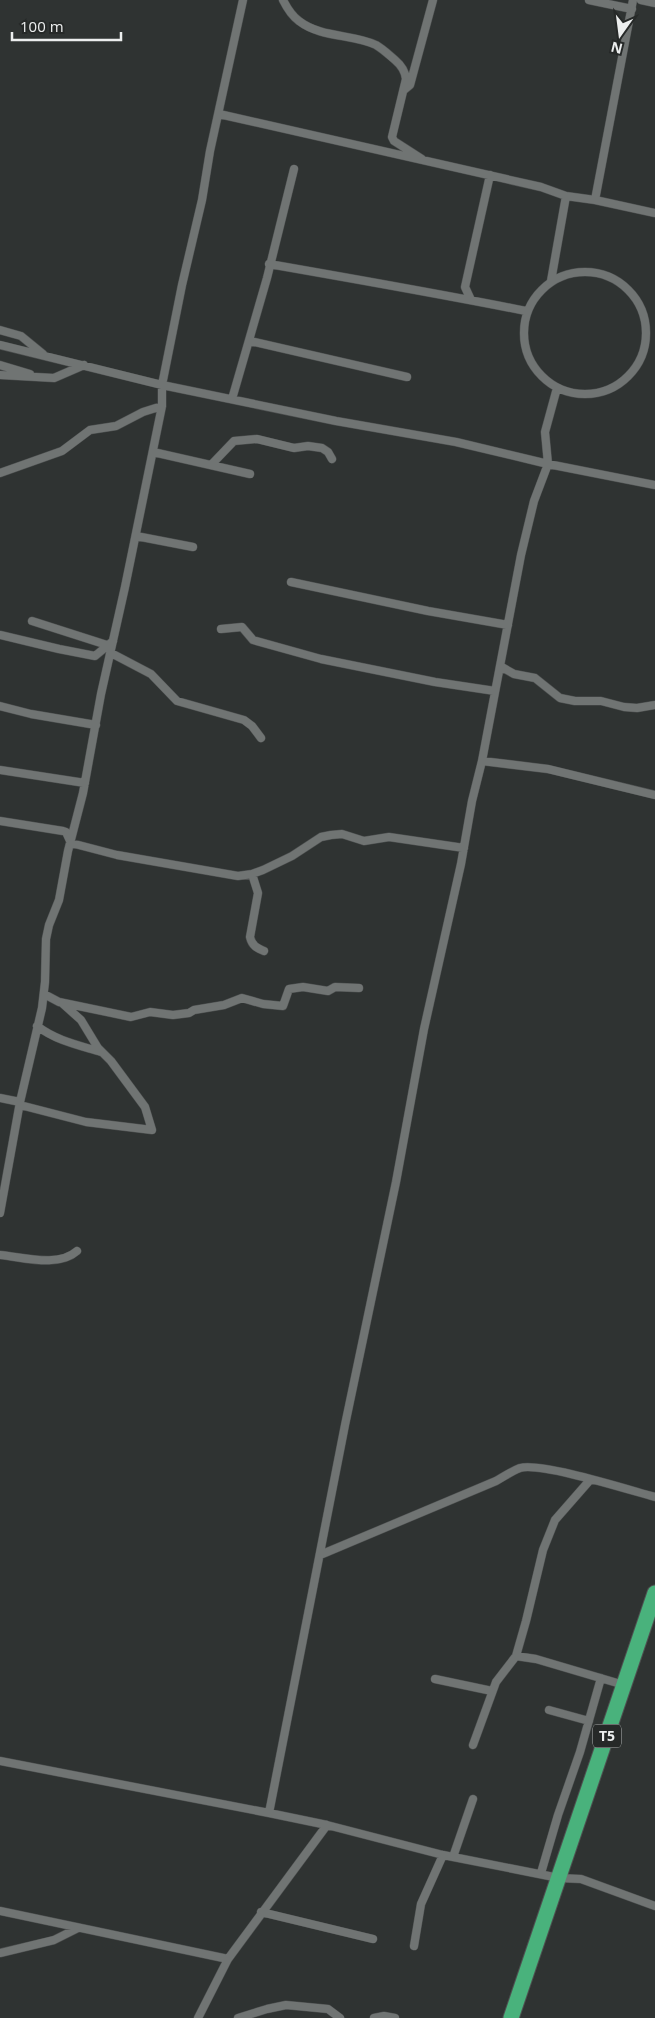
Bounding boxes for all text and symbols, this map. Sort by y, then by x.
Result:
scale bar [12,10,121,42]
north arrow [595,10,645,60]
text: 100 m [20,16,64,36]
text: N [609,38,625,59]
road number: T5 [593,1724,621,1748]

